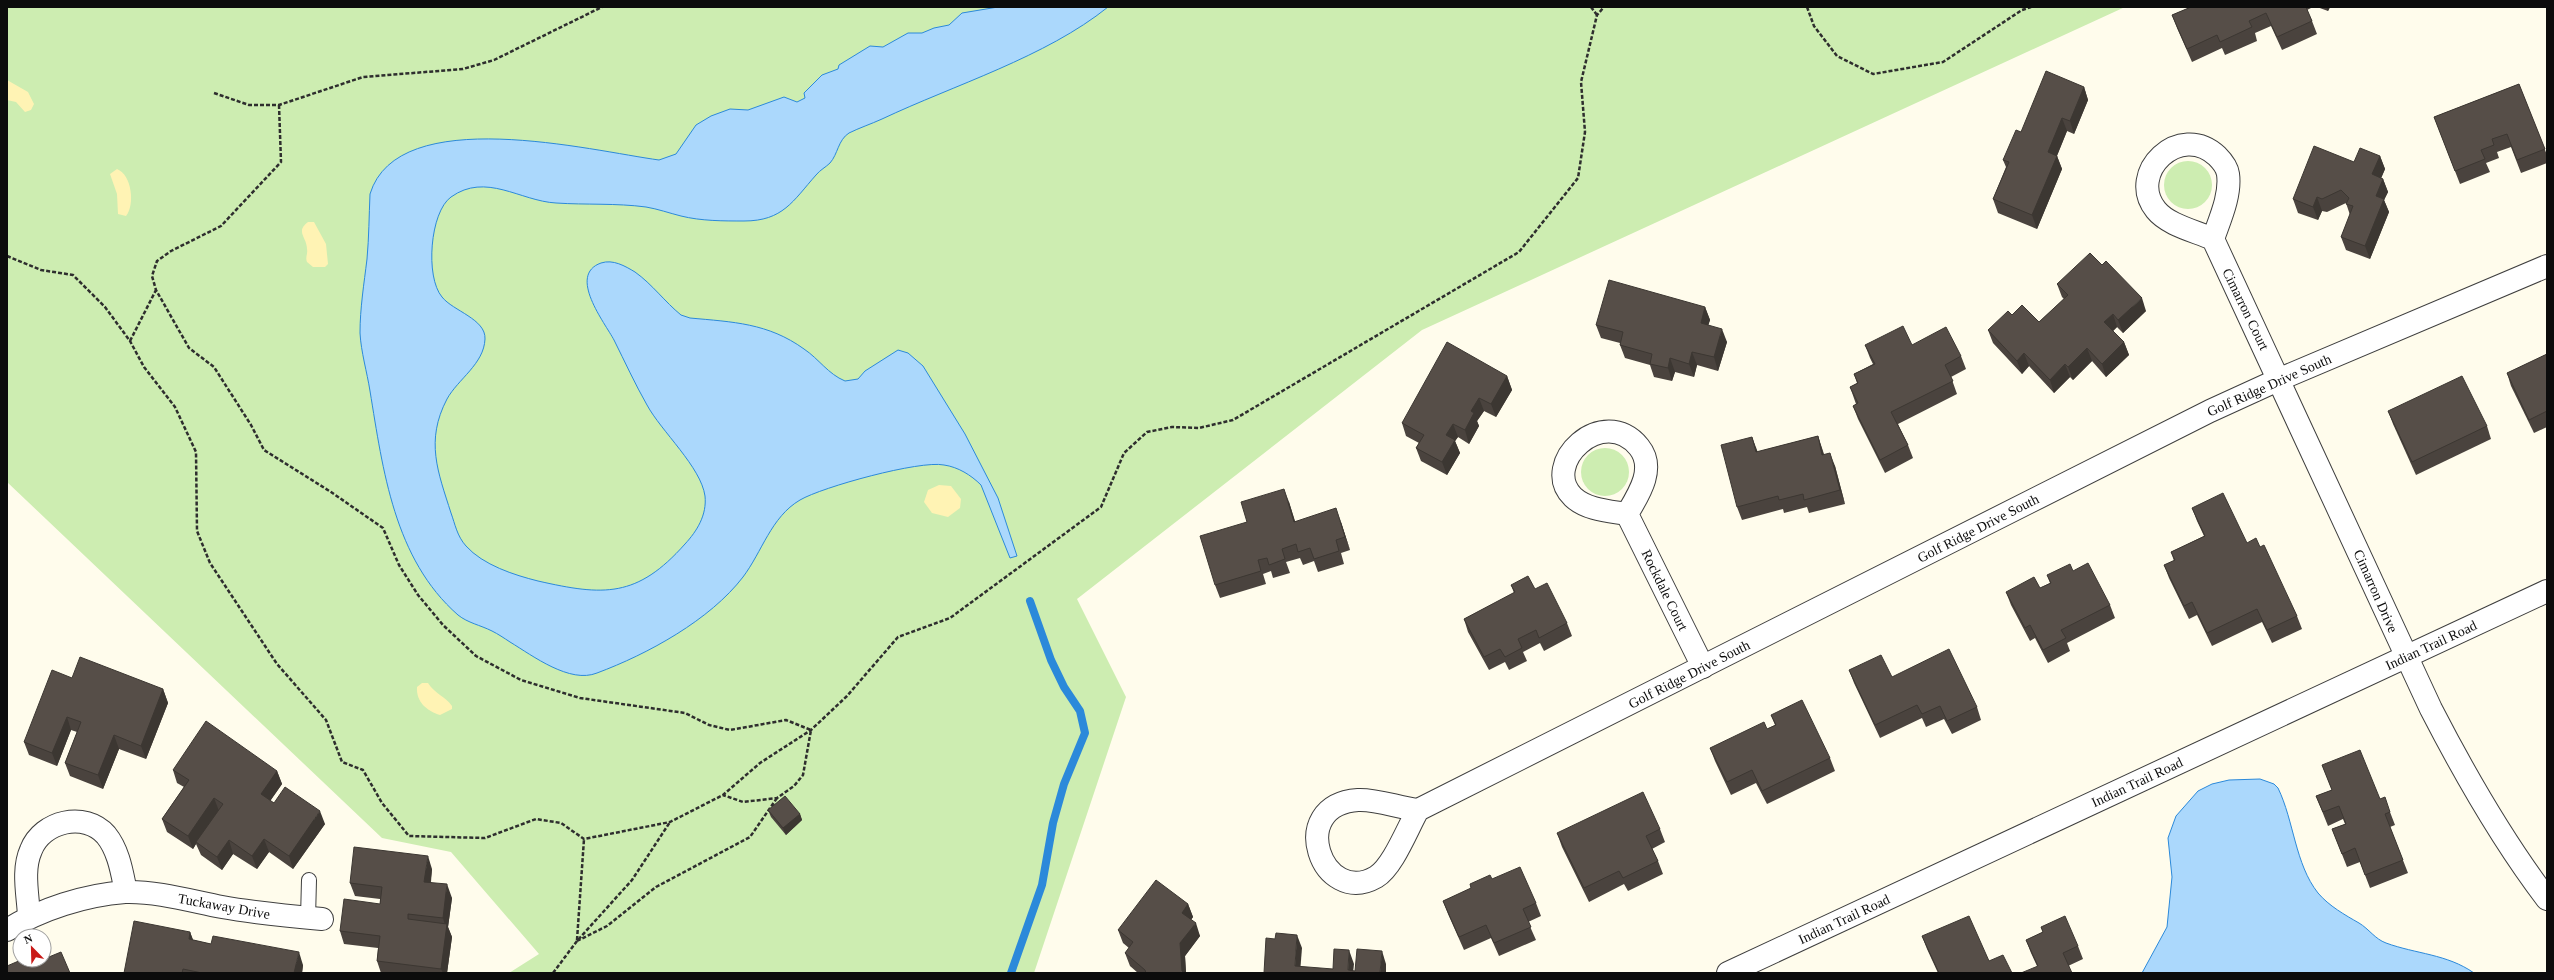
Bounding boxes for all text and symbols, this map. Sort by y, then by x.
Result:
street label: Cimarron Court [2219,266,2272,353]
street label: Golf Ridge Drive South [2205,351,2334,420]
street label: Golf Ridge Drive South [1915,491,2041,566]
street label: Rockdale Court [1638,547,1691,633]
street label: Cimarron Drive [2351,547,2401,635]
street label: Indian Trail Road [2383,618,2479,673]
street label: Golf Ridge Drive South [1626,637,1752,712]
street label: Indian Trail Road [2089,755,2185,810]
street label: Tuckaway Drive [177,891,271,922]
street label: Indian Trail Road [1796,892,1892,947]
north arrow [12,928,52,968]
text: N [22,932,34,946]

